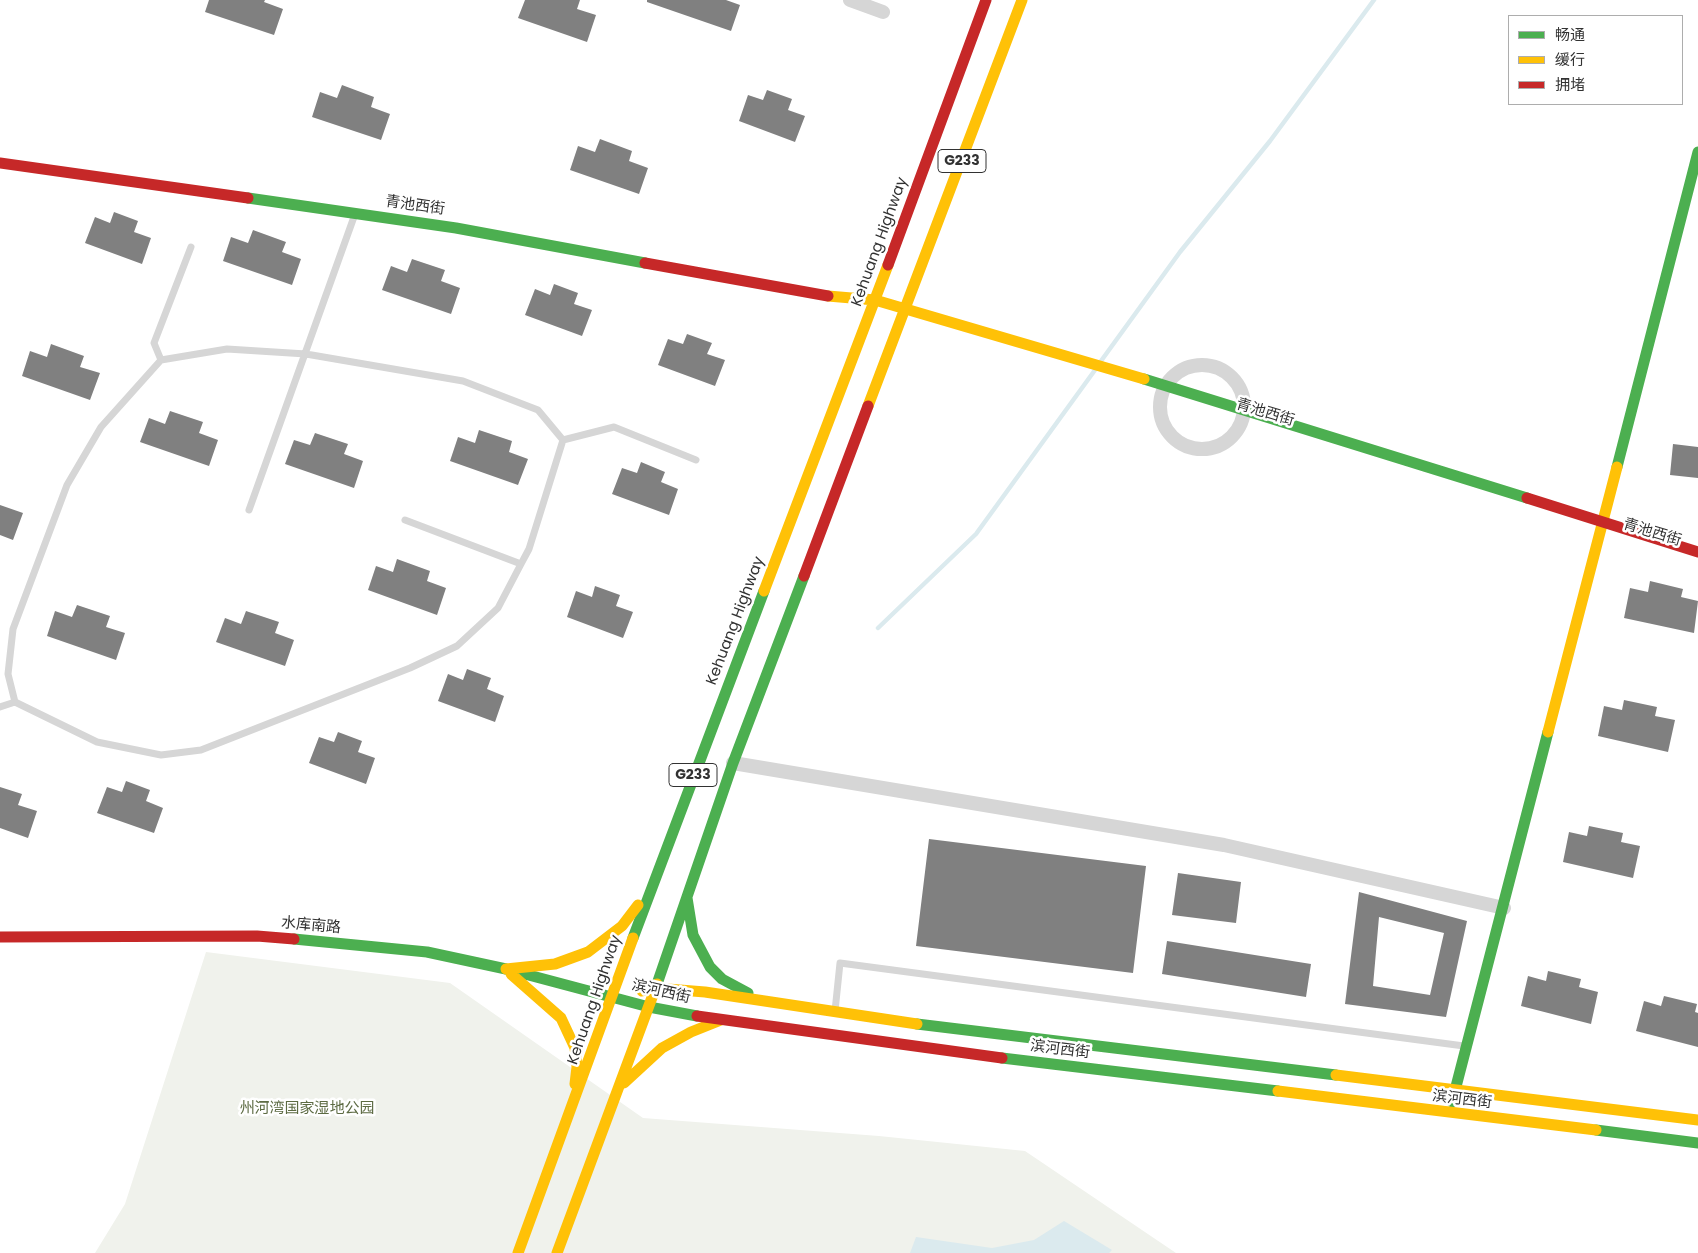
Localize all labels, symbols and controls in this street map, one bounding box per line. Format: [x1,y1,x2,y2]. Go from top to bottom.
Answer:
legend [1508,15,1683,105]
text: 畅通 [1555,24,1585,45]
text: 缓行 [1555,49,1585,70]
text: 拥堵 [1555,74,1585,95]
road number: G233 [938,150,986,172]
street label: Kehuang Highway [848,175,912,309]
street label: 青池西街 [384,193,446,219]
street label: 青池西街 [1234,396,1296,430]
street label: 青池西街 [1621,516,1683,550]
street label: Kehuang Highway [703,554,769,688]
road number: G233 [669,764,717,786]
street label: 水库南路 [280,914,342,938]
street label: Kehuang Highway [564,933,626,1067]
street label: 滨河西街 [630,976,692,1008]
street label: 滨河西街 [1029,1037,1091,1063]
street label: 滨河西街 [1431,1087,1493,1113]
park label: 州河湾国家湿地公园 [240,1100,374,1118]

